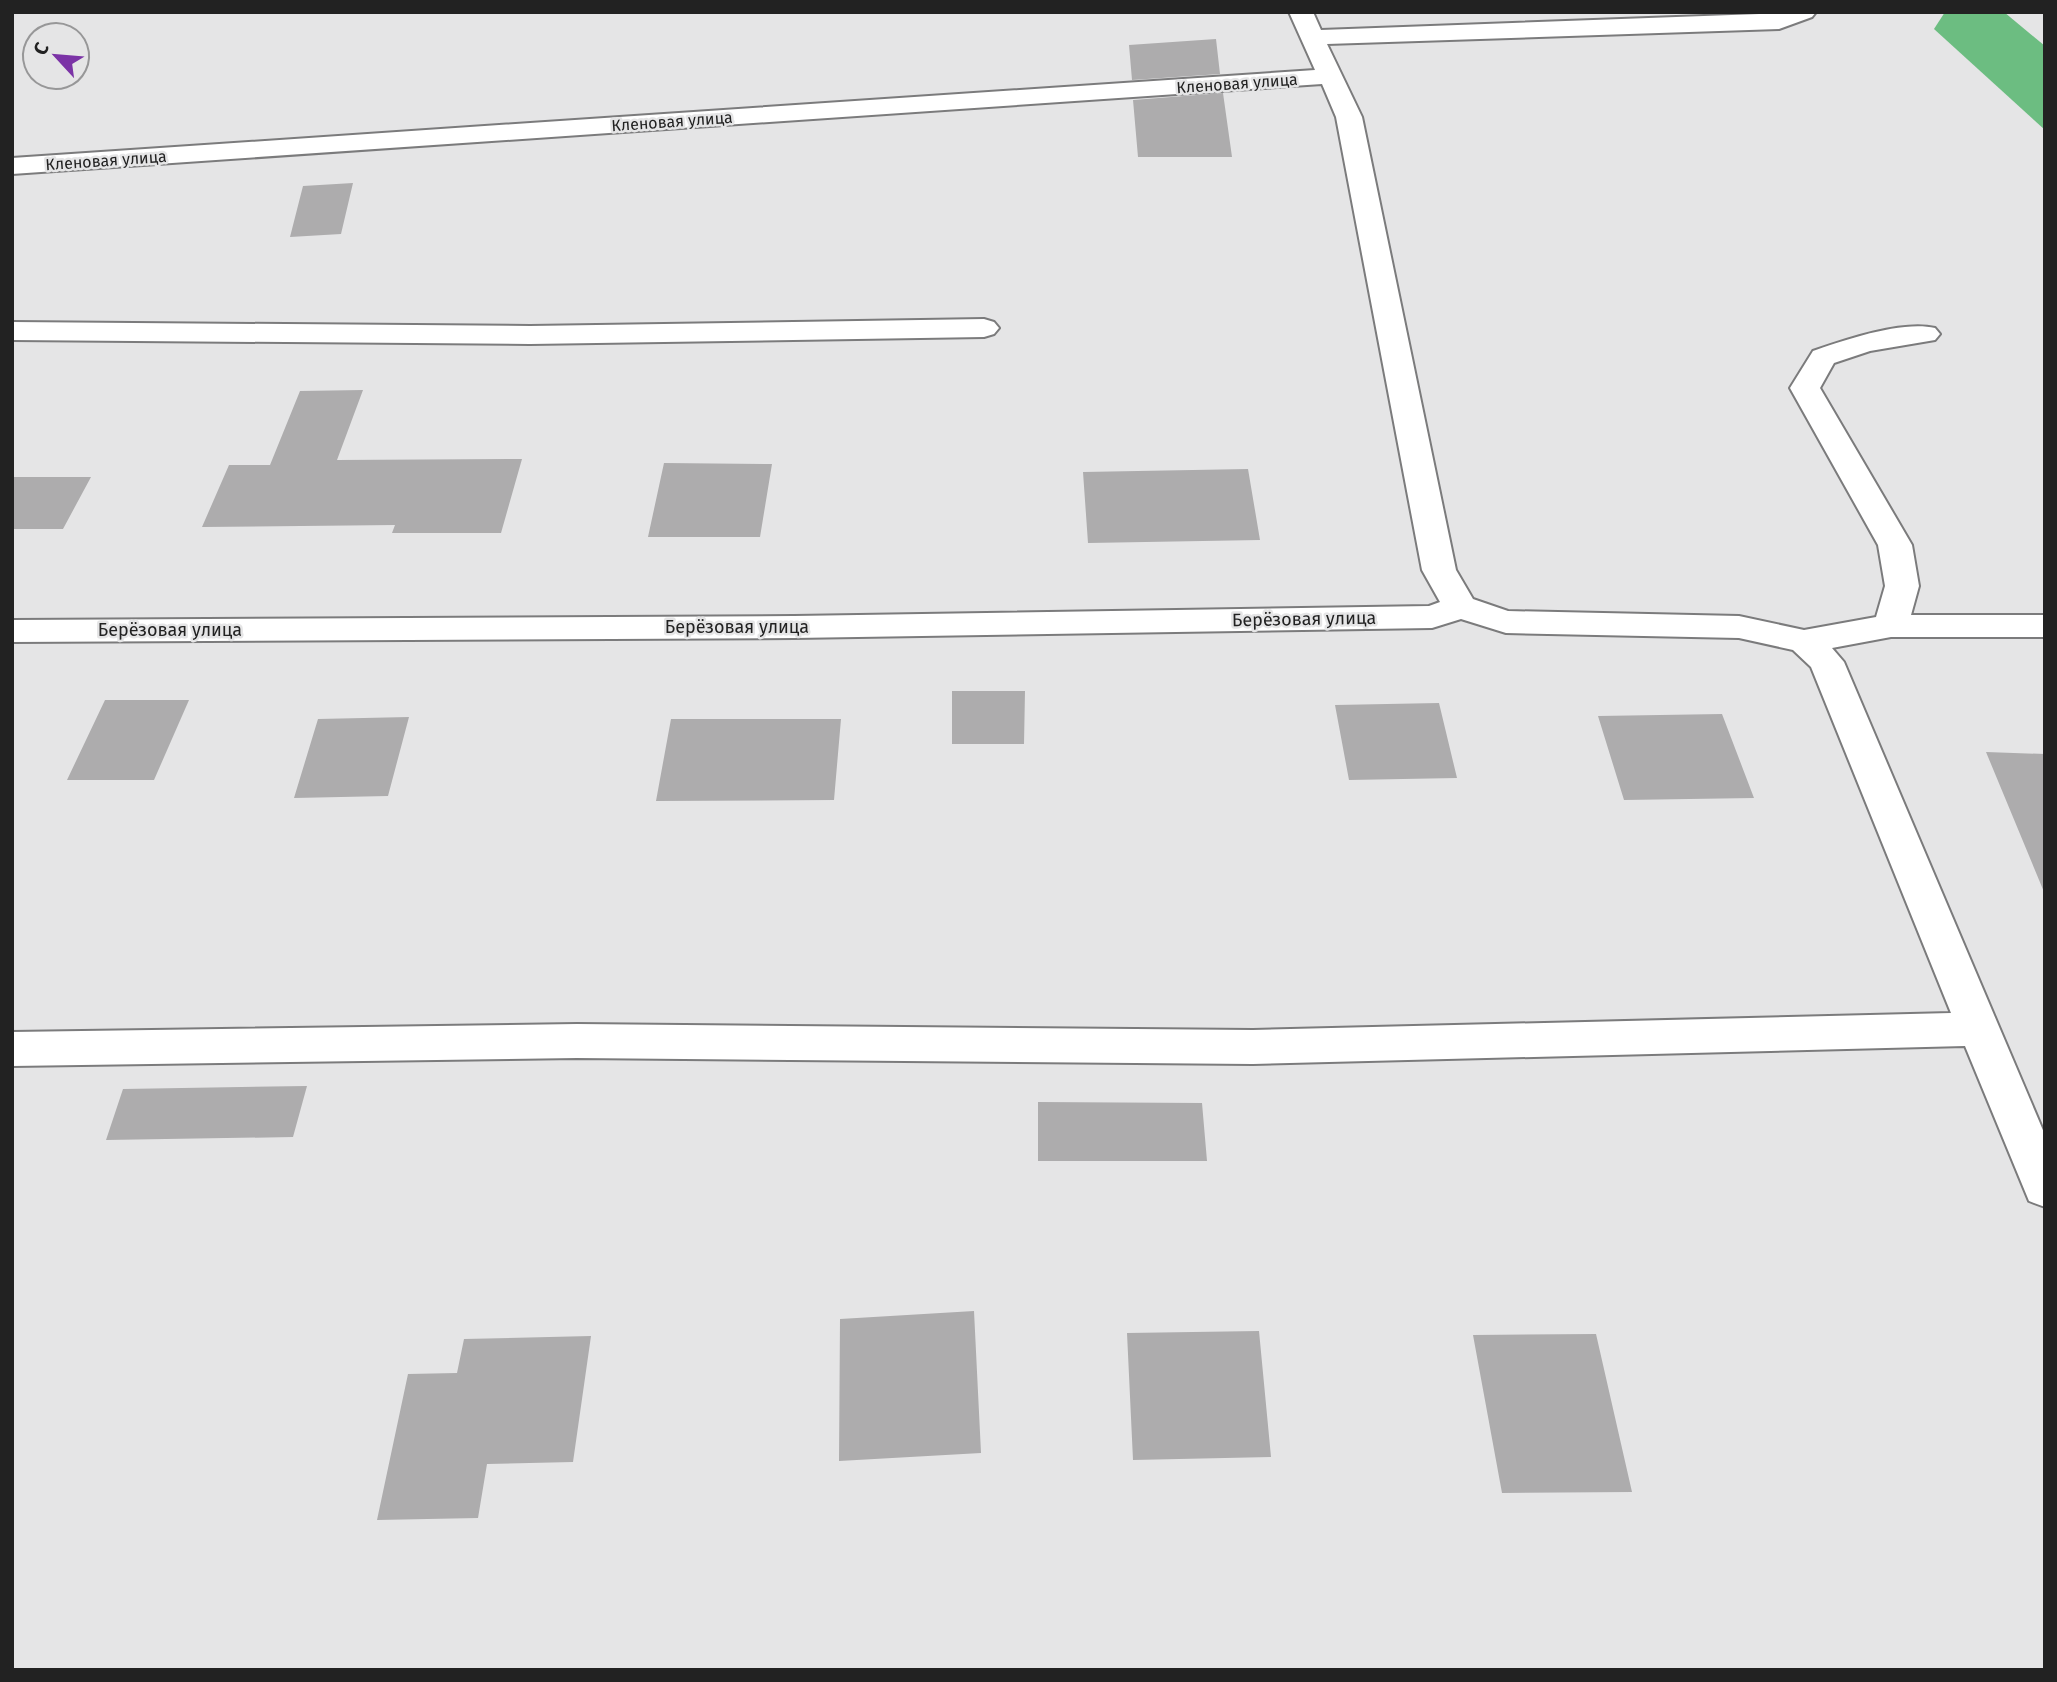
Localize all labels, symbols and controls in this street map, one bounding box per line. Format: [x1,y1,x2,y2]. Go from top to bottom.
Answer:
north arrow [21,21,91,91]
text: С [28,39,54,59]
street label: Кленовая улица [1176,70,1298,97]
street label: Кленовая улица [611,108,733,135]
street label: Кленовая улица [45,147,167,174]
street label: Берёзовая улица [1232,607,1376,631]
street label: Берёзовая улица [665,616,809,638]
street label: Берёзовая улица [98,619,242,641]

